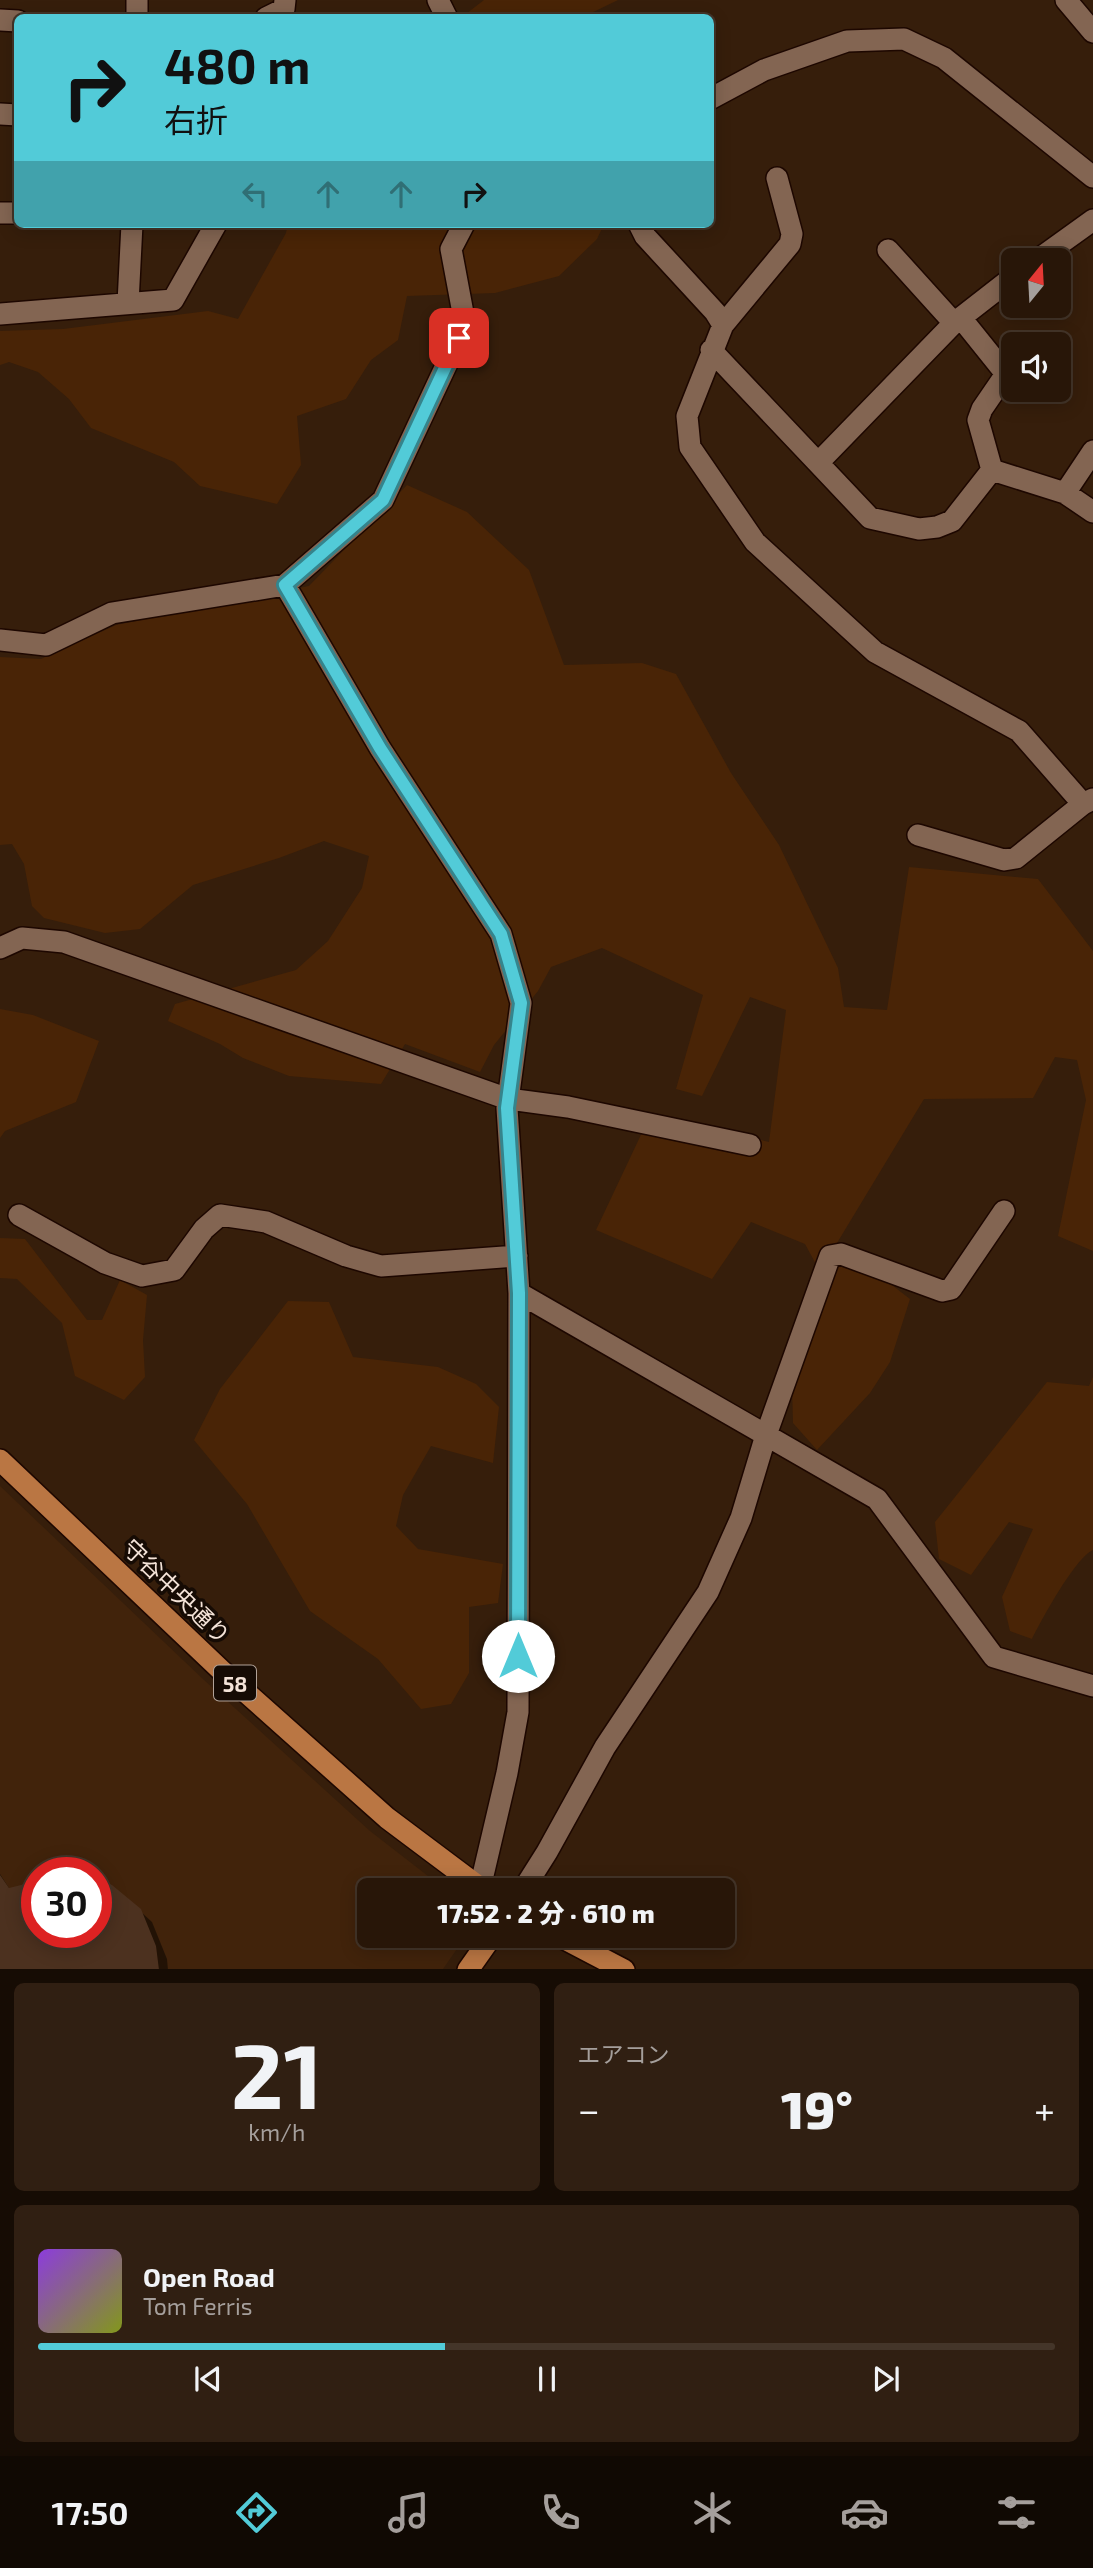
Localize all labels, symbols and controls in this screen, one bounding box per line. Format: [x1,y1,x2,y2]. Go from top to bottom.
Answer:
text: 480 m [164,35,310,94]
icon: right [49,42,140,133]
text: 右折 [164,100,228,138]
icon: left [236,175,274,213]
icon: ahead [309,175,347,213]
icon: ahead [382,175,420,213]
icon: right [455,175,493,213]
north arrow [1001,248,1071,318]
map controls [1001,248,1071,402]
pin [429,308,489,368]
icon: arrive [440,319,478,357]
button: sound [1001,332,1071,402]
street label: 守谷中央通り [118,1533,236,1649]
position arrow [481,1619,555,1693]
road number: 58 [214,1666,256,1700]
speed limit sign: 30 [21,1857,112,1948]
text: 17:52 · 2 分 · 610 m [437,1897,655,1928]
text: 21 [231,2018,323,2127]
text: エアコン [578,2040,670,2068]
text: 19° [781,2077,853,2139]
text: − [578,2086,600,2132]
text: + [1034,2086,1055,2132]
text: km/h [248,2118,305,2146]
text: Open Road [143,2261,275,2292]
text: Tom Ferris [143,2292,252,2320]
icon: previous [189,2360,227,2398]
icon: pause [528,2360,566,2398]
icon: next [867,2360,905,2398]
icon: directions [232,2488,281,2537]
icon: music [384,2488,433,2537]
icon: phone [536,2488,585,2537]
icon: climate [688,2488,737,2537]
icon: car [840,2488,889,2537]
icon: filters [992,2488,1041,2537]
text: 17:50 [52,2493,128,2531]

